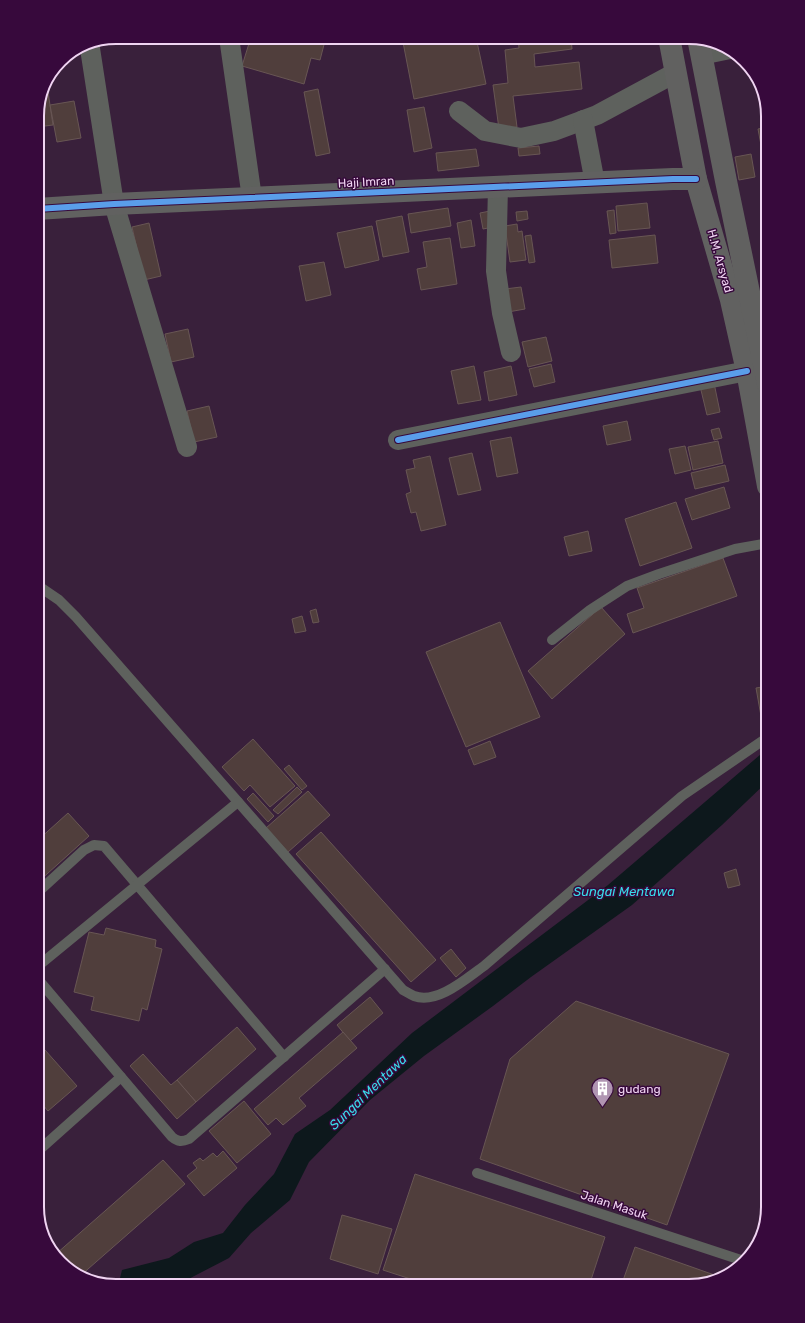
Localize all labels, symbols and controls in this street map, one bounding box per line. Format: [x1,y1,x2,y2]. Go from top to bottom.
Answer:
street label: Haji Imran [337,174,395,190]
street label: H.M. Arsyad [704,228,736,294]
water label: Sungai Mentawa [573,884,675,900]
water label: Sungai Mentawa [326,1051,411,1133]
building icon: gudang [589,1076,615,1109]
place label: gudang [618,1082,661,1096]
street label: Jalan Masuk [579,1188,650,1223]

